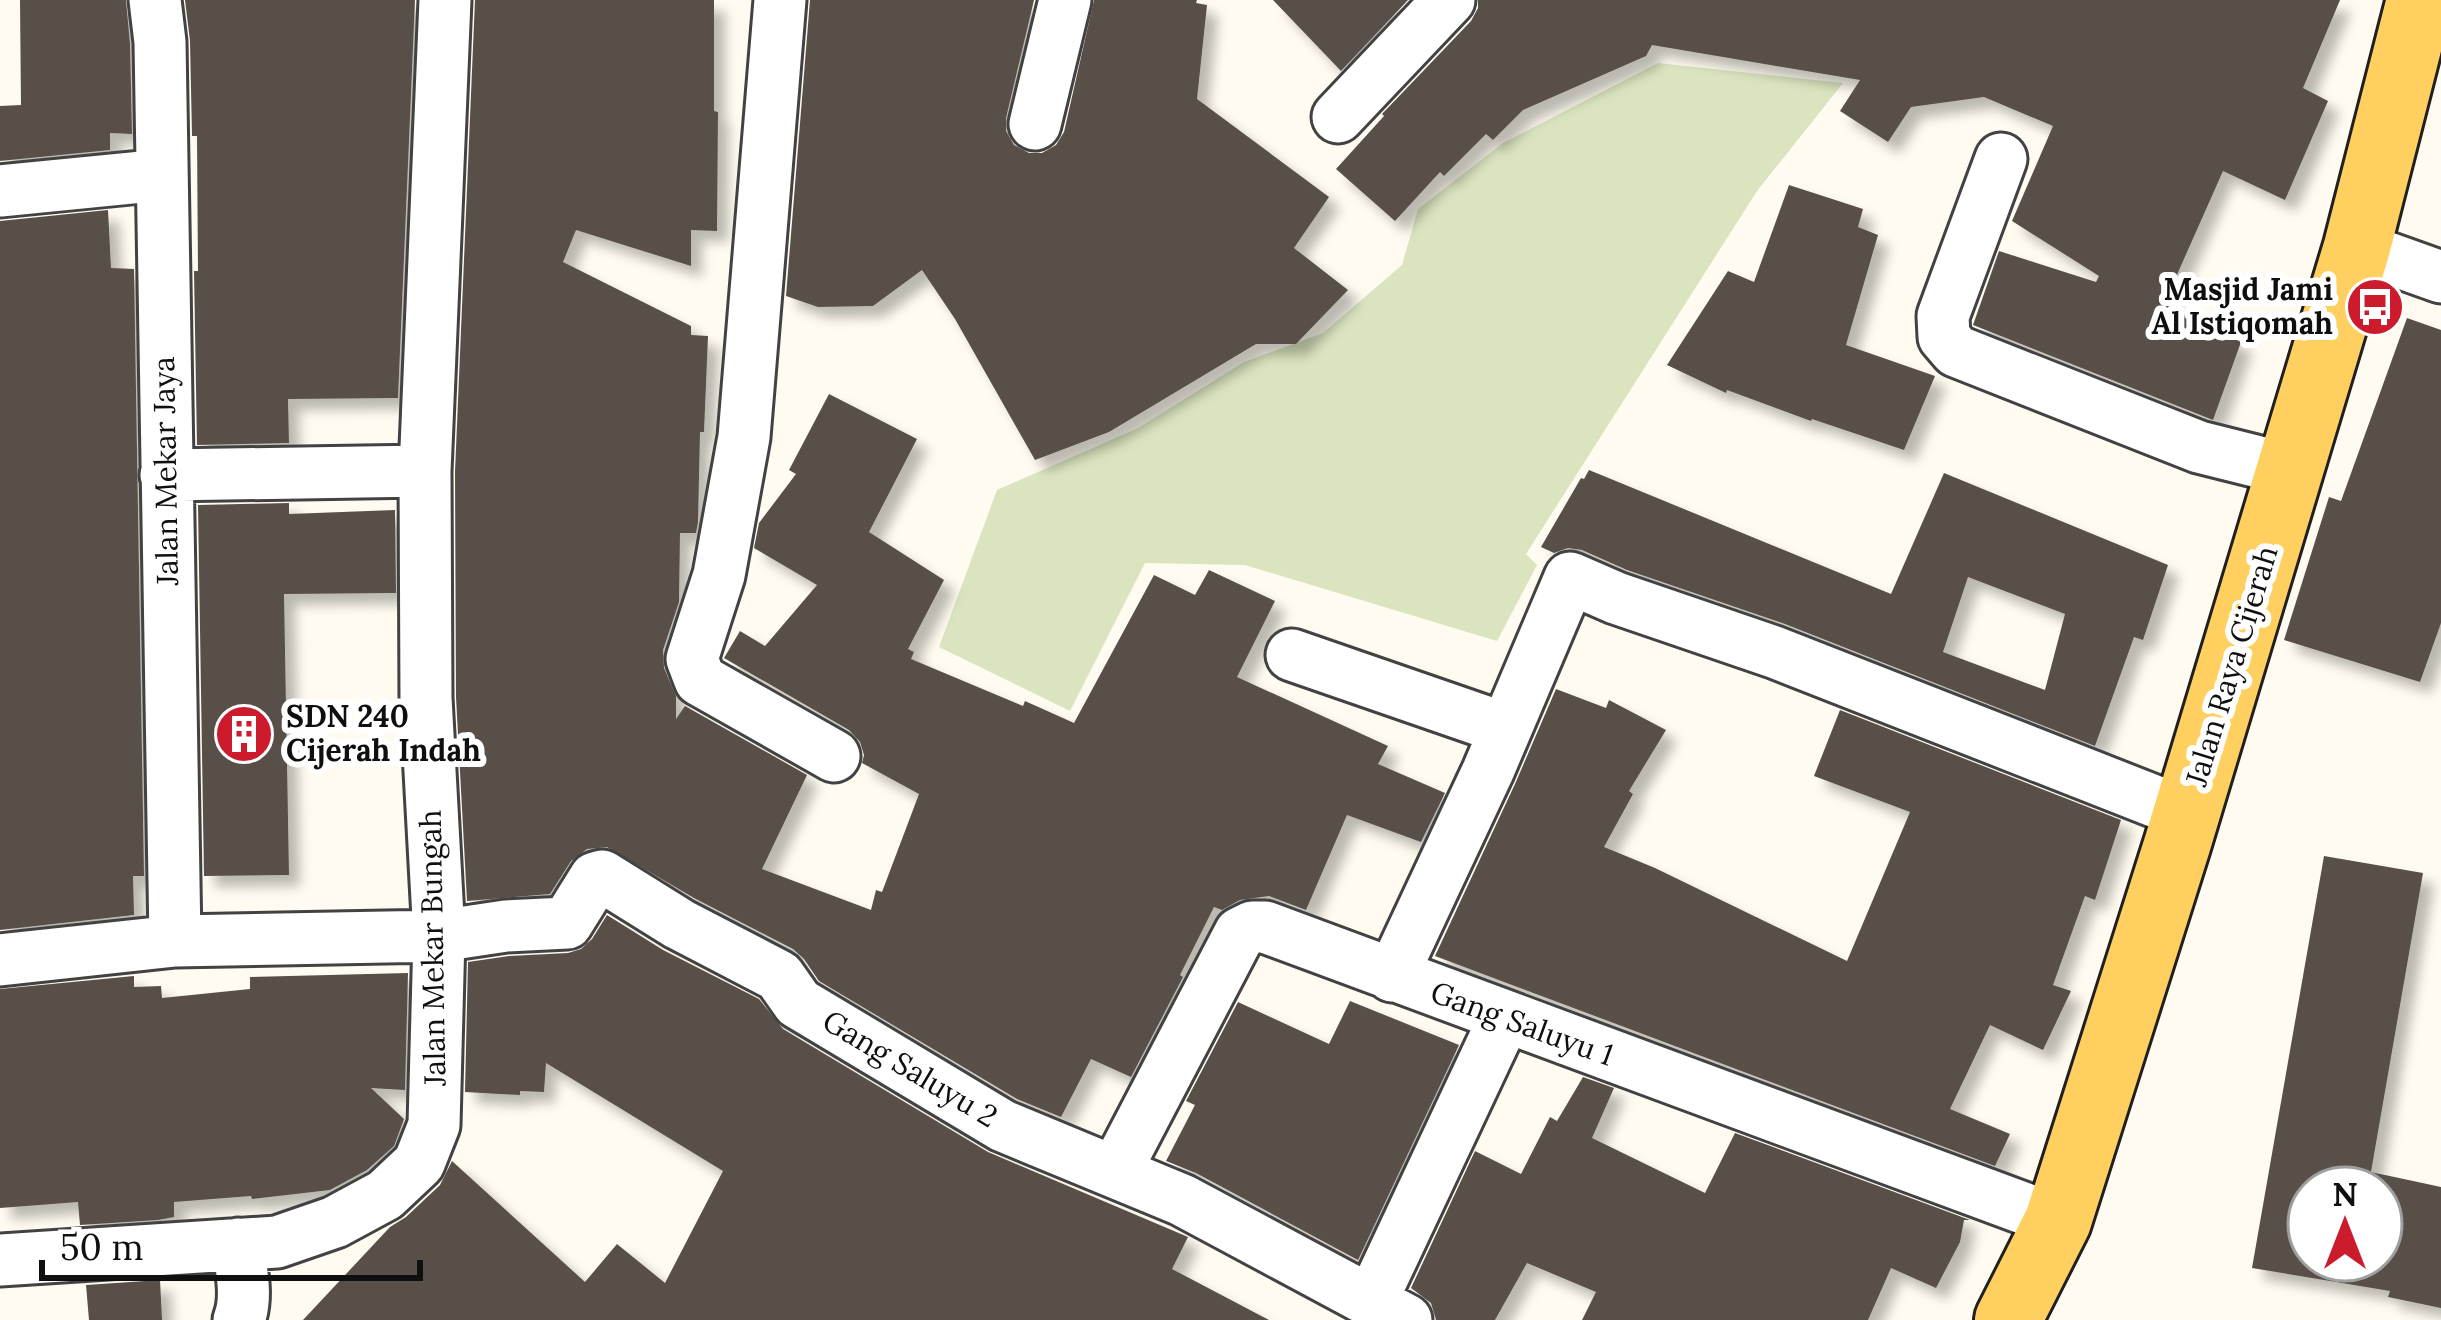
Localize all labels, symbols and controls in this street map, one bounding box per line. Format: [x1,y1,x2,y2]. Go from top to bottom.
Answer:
place label: Masjid Jami Al Istiqomah [2152,270,2333,342]
bus stop icon: Masjid Jami Al Istiqomah [2344,276,2406,338]
street label: Jalan Mekar Jaya [144,356,187,587]
street label: Jalan Raya Cijerah [2176,541,2287,792]
place label: SDN 240 Cijerah Indah [286,697,481,770]
building icon: SDN 240 Cijerah Indah [213,703,275,765]
street label: Jalan Mekar Bungah [411,809,454,1088]
street label: Gang Saluyu 1 [1425,972,1619,1075]
street label: Gang Saluyu 2 [816,1001,1005,1136]
north arrow [2285,1164,2405,1284]
text: N [2332,1173,2358,1215]
scale bar [42,1206,420,1280]
text: 50 m [60,1224,144,1270]

